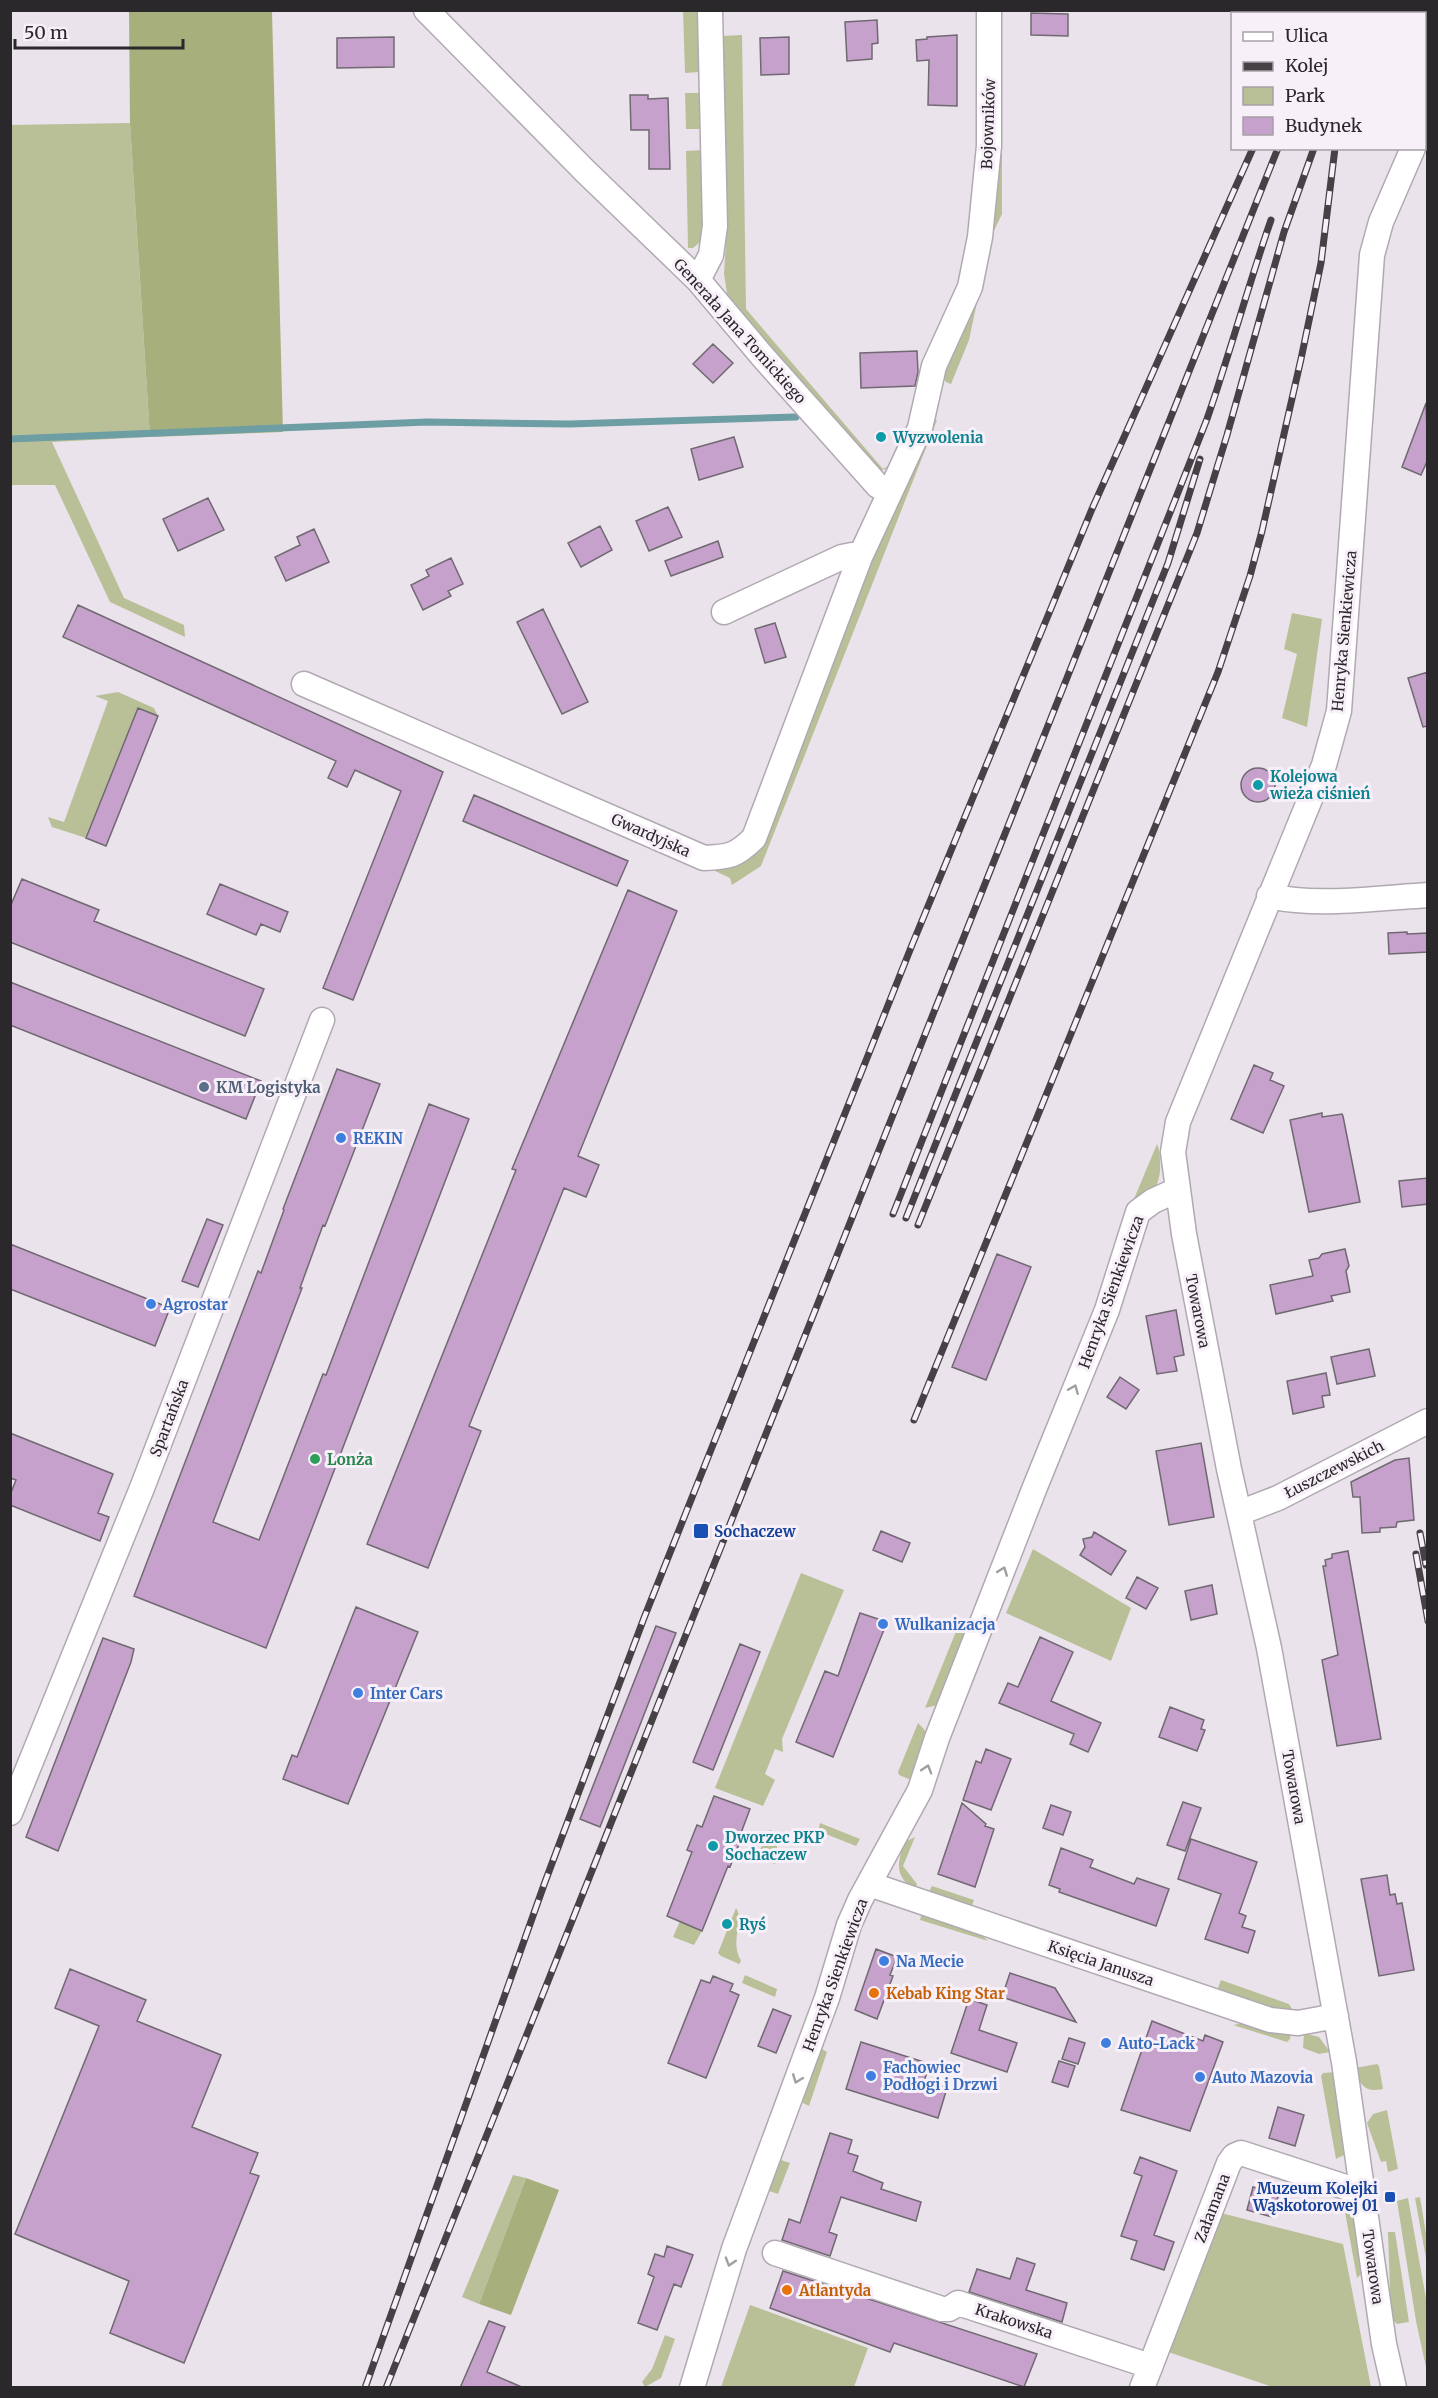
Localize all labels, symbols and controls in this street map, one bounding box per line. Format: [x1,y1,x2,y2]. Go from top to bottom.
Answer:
scale bar [15,12,183,50]
legend [1231,12,1426,150]
text: 50 m [24,21,68,44]
text: Ulica [1285,24,1329,47]
text: Kolej [1285,54,1329,77]
street label: Bojowników [977,78,999,170]
text: Park [1285,84,1326,107]
text: Budynek [1285,114,1363,137]
street label: Generała Jana Tomickiego [670,254,810,408]
place label: Wyzwolenia [892,428,984,447]
marker: Wyzwolenia [874,430,888,444]
street label: Henryka Sienkiewicza [1328,550,1360,712]
place label: Kolejowa wieża ciśnień [1269,767,1371,803]
marker: Kolejowa wieża ciśnień [1251,778,1265,792]
street label: Gwardyjska [608,809,694,861]
place label: KM Logistyka [216,1078,321,1097]
marker: KM Logistyka [197,1080,211,1094]
place label: REKIN [353,1129,403,1148]
marker: REKIN [334,1131,348,1145]
street label: Henryka Sienkiewicza [1074,1213,1148,1371]
street label: Towarowa [1182,1272,1214,1350]
place label: Agrostar [162,1295,228,1314]
marker: Agrostar [144,1297,158,1311]
street label: Spartańska [146,1377,192,1459]
one-way arrow [1067,1385,1079,1396]
street label: Łuszczewskich [1281,1436,1387,1502]
place label: Lonża [327,1450,374,1469]
marker: Lonża [308,1452,322,1466]
marker: Sochaczew [692,1522,710,1540]
place label: Sochaczew [714,1522,797,1541]
one-way arrow [995,1566,1008,1576]
place label: Wulkanizacja [894,1615,996,1634]
marker: Wulkanizacja [876,1617,890,1631]
place label: Inter Cars [370,1684,443,1703]
marker: Inter Cars [351,1686,365,1700]
street label: Towarowa [1278,1748,1310,1826]
one-way arrow [920,1764,932,1775]
place label: Dworzec PKP Sochaczew [725,1828,824,1864]
marker: Dworzec PKP Sochaczew [706,1839,720,1853]
street label: Henryka Sienkiewicza [798,1896,872,2054]
place label: Ryś [739,1915,766,1934]
marker: Ryś [720,1917,734,1931]
street label: Księcia Janusza [1046,1936,1156,1990]
place label: Na Mecie [896,1952,964,1971]
marker: Na Mecie [877,1954,891,1968]
place label: Kebab King Star [886,1984,1005,2003]
marker: Kebab King Star [867,1986,881,2000]
place label: Auto-Lack [1117,2034,1195,2053]
marker: Auto-Lack [1099,2036,1113,2050]
place label: Fachowiec Podłogi i Drzwi [883,2058,998,2094]
place label: Auto Mazovia [1211,2068,1314,2087]
marker: Fachowiec Podłogi i Drzwi [864,2069,878,2083]
marker: Auto Mazovia [1193,2070,1207,2084]
one-way arrow [792,2073,804,2084]
street label: Załamana [1190,2171,1234,2245]
place label: Muzeum Kolejki Wąskotorowej 01 [1252,2179,1378,2215]
marker: Muzeum Kolejki Wąskotorowej 01 [1383,2190,1397,2204]
street label: Towarowa [1358,2229,1388,2305]
one-way arrow [725,2256,738,2267]
place label: Atlantyda [798,2281,872,2300]
marker: Atlantyda [780,2283,794,2297]
street label: Krakowska [973,2300,1055,2342]

